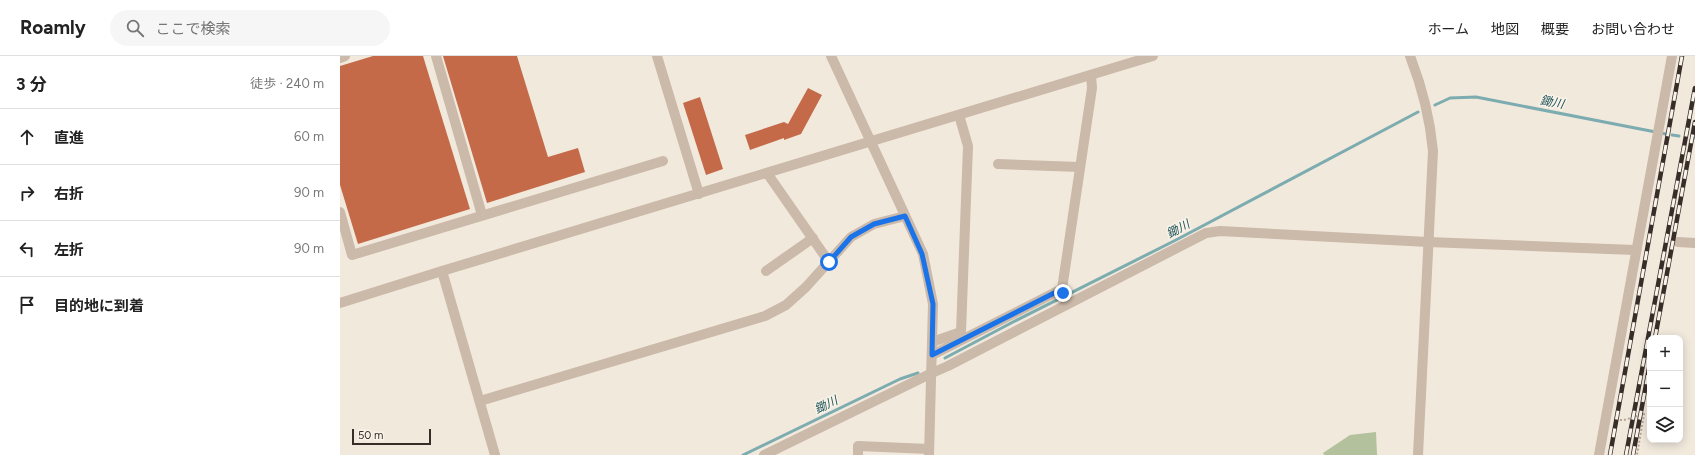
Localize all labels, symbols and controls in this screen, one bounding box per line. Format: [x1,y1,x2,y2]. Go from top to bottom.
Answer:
search box [110,10,390,46]
text: Roamly [20,16,86,39]
icon: search [124,17,146,39]
text: ここで検索 [156,20,231,38]
text: ホーム [1427,21,1469,38]
text: 地図 [1491,21,1519,38]
text: 概要 [1541,21,1569,38]
text: お問い合わせ [1591,21,1675,38]
text: 3 分 [16,74,47,94]
text: 徒歩 · 240 m [250,76,324,91]
water label: 鋤川 [1539,93,1567,112]
icon: ahead [16,126,38,148]
text: 直進 [54,129,84,147]
text: 60 m [294,129,324,144]
icon: right [16,182,38,204]
text: 右折 [54,185,84,203]
text: 90 m [294,185,324,200]
water label: 鋤川 [1164,216,1194,241]
icon: left [16,238,38,260]
text: 左折 [54,241,84,259]
text: 90 m [294,241,324,256]
route start [820,253,838,271]
route end [1054,284,1072,302]
icon: arrive [16,294,38,316]
text: 目的地に到着 [54,297,144,315]
map controls [1647,335,1683,443]
button: + [1647,335,1683,371]
button: − [1647,371,1683,407]
water label: 鋤川 [812,393,842,417]
button: layers [1647,407,1683,443]
scale bar [352,427,431,446]
text: 50 m [358,429,383,442]

